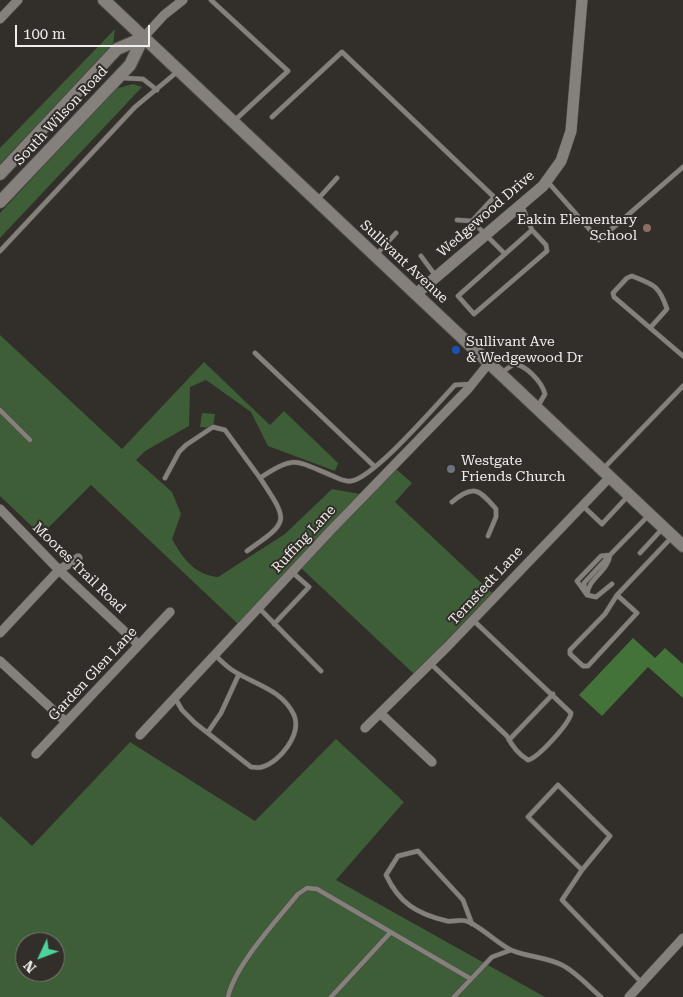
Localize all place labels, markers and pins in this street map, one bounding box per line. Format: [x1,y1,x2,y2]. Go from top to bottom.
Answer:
place label: Eakin Elementary School [517,212,637,244]
marker: Eakin Elementary School [641,222,653,234]
place label: Sullivant Ave & Wedgewood Dr [466,334,583,367]
marker: Sullivant Ave & Wedgewood Dr [450,344,462,356]
place label: Westgate Friends Church [461,453,566,486]
marker: Westgate Friends Church [445,463,457,475]

